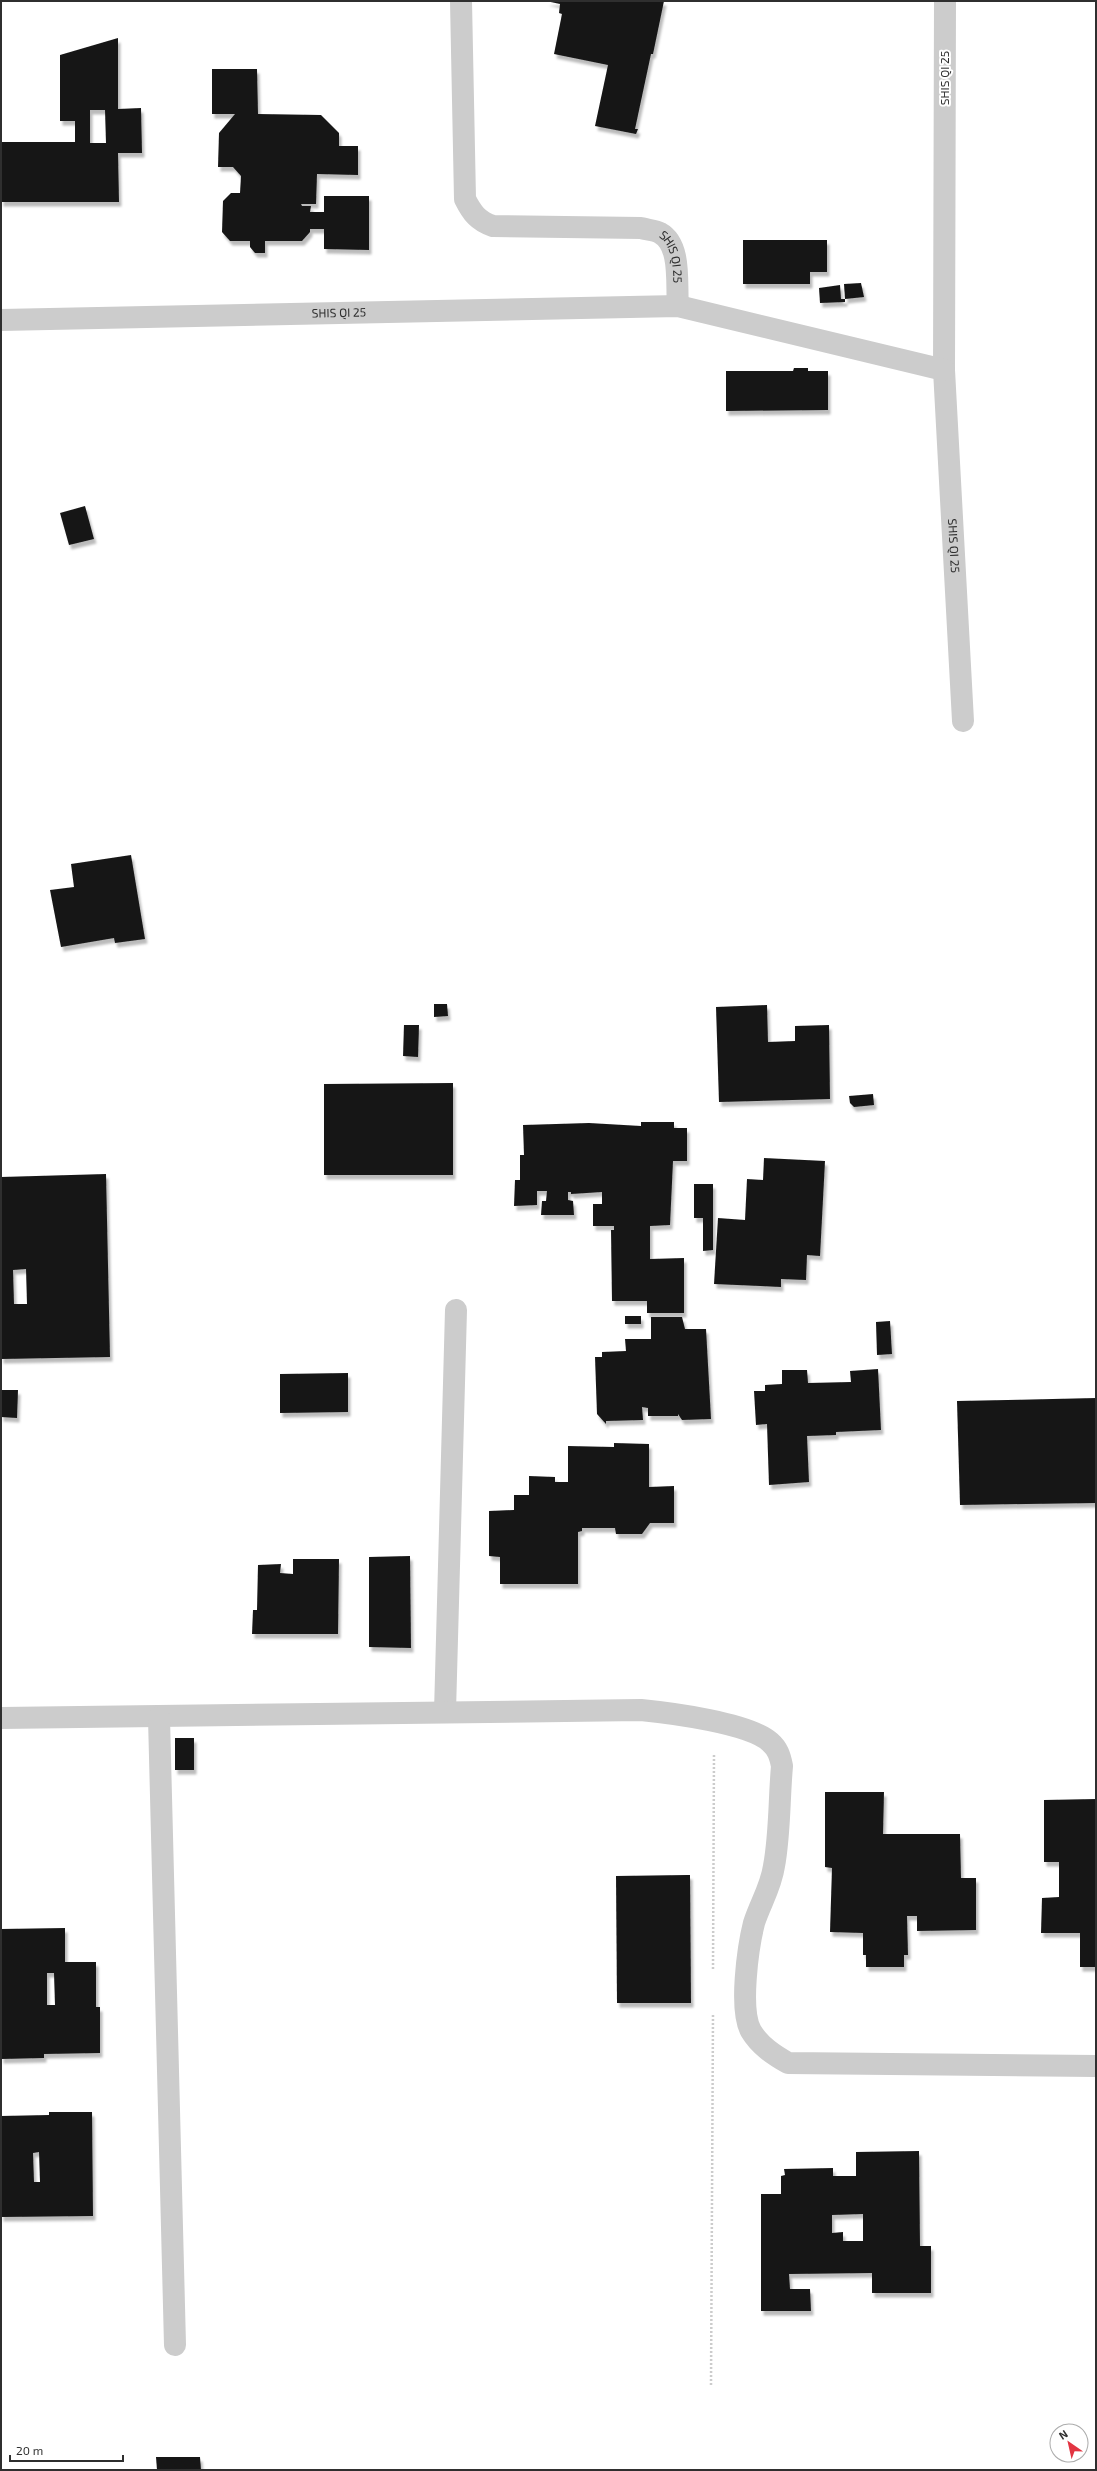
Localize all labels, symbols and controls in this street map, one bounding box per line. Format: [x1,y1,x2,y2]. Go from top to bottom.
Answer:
street label: SHIS QI 25 [937,51,952,105]
street label: SHIS QI 25 [657,227,685,283]
street label: SHIS QI 25 [312,304,366,320]
street label: SHIS QI 25 [946,518,963,573]
north arrow [1049,2423,1089,2463]
text: N [1056,2427,1070,2442]
scale bar [10,2437,123,2463]
text: 20 m [16,2443,43,2457]

